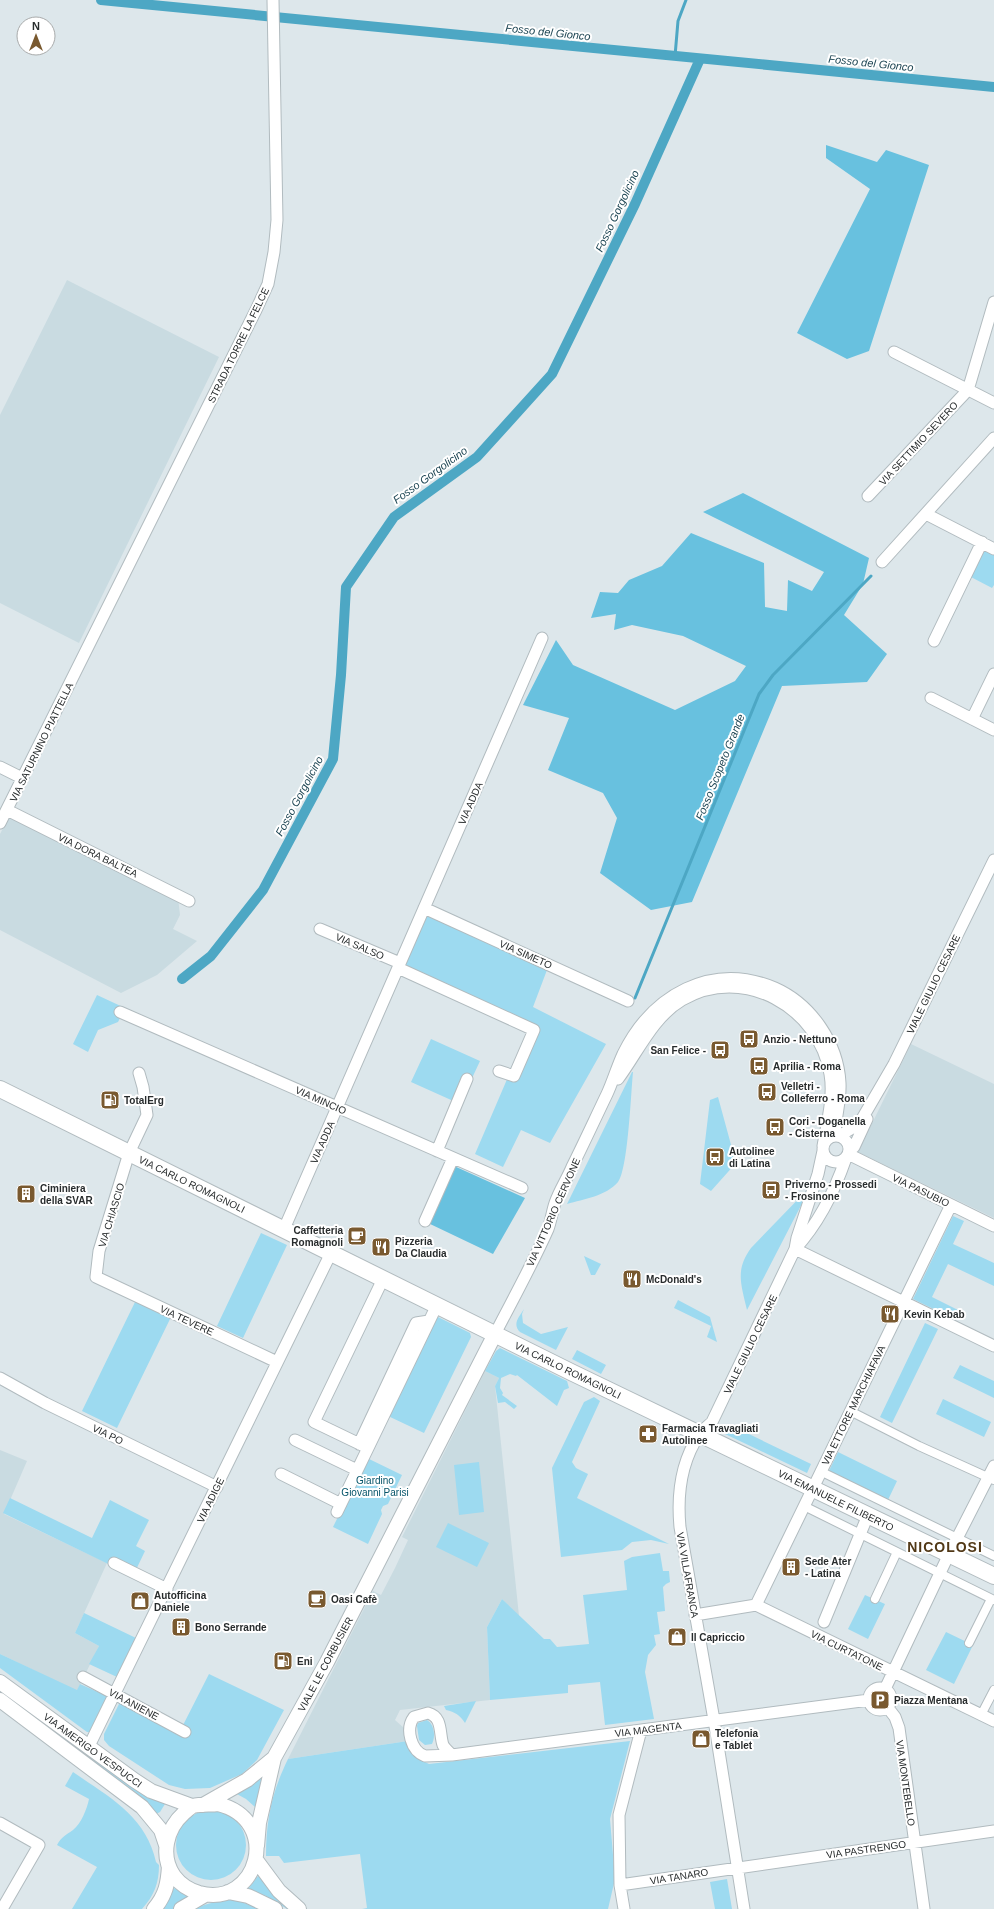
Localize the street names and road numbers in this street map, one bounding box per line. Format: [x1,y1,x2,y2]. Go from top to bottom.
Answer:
street label: STRADA TORRE LA FELCE [206,285,271,405]
street label: VIA SETTIMIO SEVERO [877,399,960,487]
street label: VIA SATURNINO PIATTELLA [8,680,75,804]
street label: VIA ADDA [456,780,485,826]
street label: VIA DORA BALTEA [56,831,140,880]
street label: VIA SALSO [334,931,386,962]
street label: VIALE GIULIO CESARE [905,933,962,1036]
street label: VIA SIMETO [498,938,554,971]
street label: VIA MINCIO [294,1084,348,1117]
street label: VIA ADDA [308,1119,337,1165]
street label: VIA CARLO ROMAGNOLI [137,1154,247,1215]
street label: VIA VITTORIO CERVONE [525,1156,582,1268]
street label: VIA PASUBIO [890,1172,951,1209]
street label: VIA CHIASCIO [96,1181,127,1249]
street label: VIALE GIULIO CESARE [722,1293,779,1396]
street label: VIA TEVERE [158,1303,216,1338]
street label: VIA CARLO ROMAGNOLI [513,1340,623,1401]
street label: VIA ETTORE MARCHIAFAVA [820,1343,887,1467]
street label: VIA PO [91,1422,125,1447]
street label: VIA EMANUELE FILIBERTO [776,1468,896,1533]
street label: VIA ADIGE [195,1476,226,1525]
street label: VIA VILLAFRANCA [675,1531,701,1619]
street label: VIALE LE CORBUSIER [296,1615,355,1713]
street label: VIA CURTATONE [809,1628,885,1673]
street label: VIA ANIENE [107,1687,161,1722]
street label: VIA AMERIGO VESPUCCI [41,1711,144,1790]
street label: VIA MAGENTA [614,1720,682,1739]
street label: VIA MONTEBELLO [894,1739,917,1827]
street label: VIA PASTRENGO [826,1838,907,1861]
street label: VIA TANARO [649,1866,709,1887]

